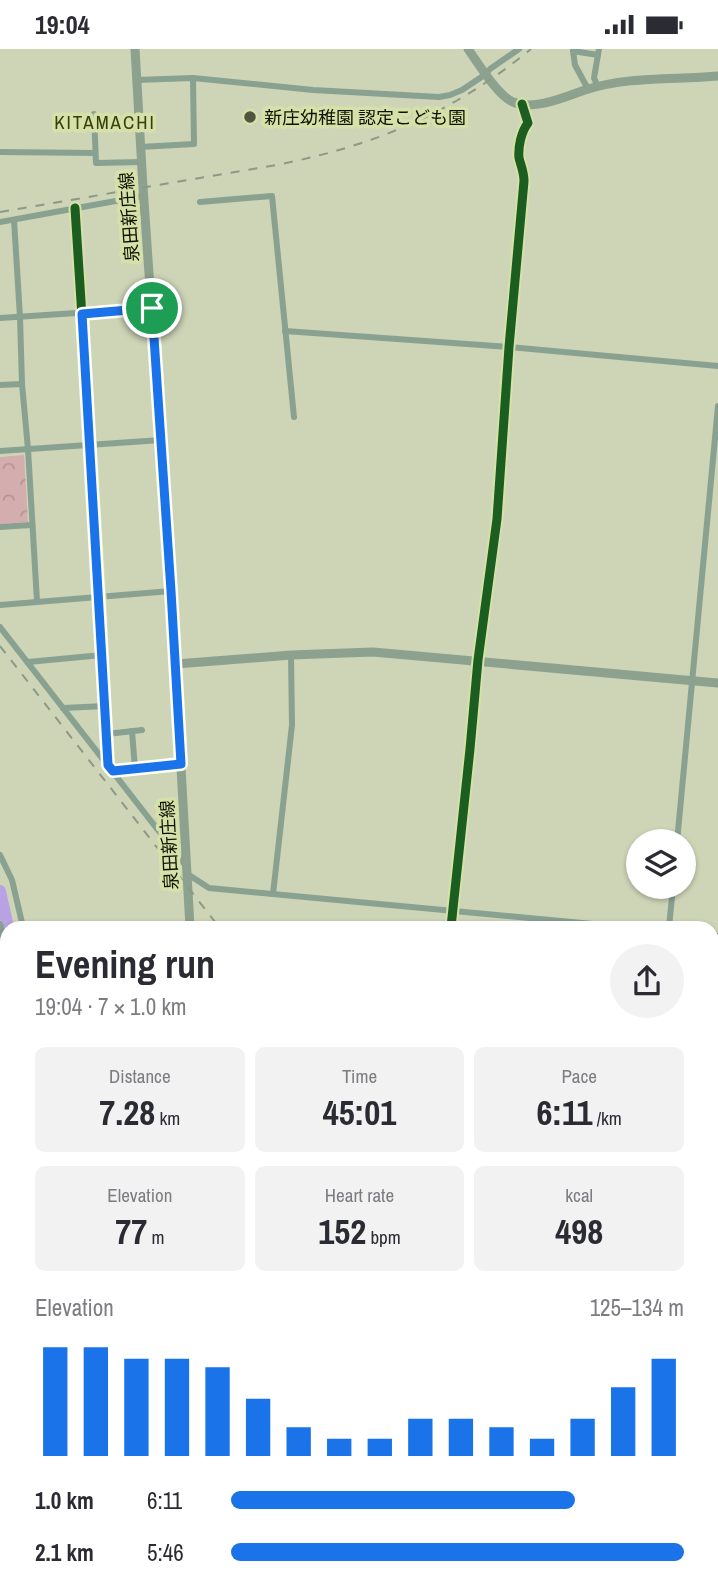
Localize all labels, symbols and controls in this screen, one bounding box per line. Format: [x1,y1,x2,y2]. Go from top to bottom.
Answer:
text: 19:04 [35,7,90,42]
place label: 新庄幼稚園 認定こども園 [264,105,466,130]
district label: KITAMACHI [54,109,156,135]
marker: 新庄幼稚園 認定こども園 [242,109,258,125]
street label: 泉田新庄線 [113,171,145,263]
pin [122,278,182,338]
icon: arrive [133,289,171,327]
street label: 泉田新庄線 [154,799,184,891]
map controls [626,829,696,899]
button: layers [626,829,696,899]
text: Evening run [35,939,215,990]
button: share [610,944,684,1018]
text: 19:04 · 7 × 1.0 km [35,991,187,1022]
text: Distance [109,1063,171,1089]
text: Time [342,1063,377,1089]
text: Pace [561,1063,597,1089]
text: 7.28 [99,1089,155,1136]
text: 45:01 [323,1089,396,1136]
text: 6:11 [537,1089,592,1136]
text: km [155,1105,180,1131]
text: /km [592,1105,622,1131]
text: Elevation [107,1182,172,1208]
text: Heart rate [325,1182,394,1208]
text: kcal [565,1182,593,1208]
text: 77 [115,1208,147,1255]
text: 152 [318,1208,366,1255]
text: 498 [555,1208,603,1255]
text: m [147,1224,164,1250]
text: bpm [366,1224,401,1250]
text: Elevation [35,1292,114,1323]
text: 125–134 m [590,1292,684,1323]
text: 1.0 km [35,1485,94,1516]
text: 6:11 [147,1485,182,1516]
text: 2.1 km [35,1537,94,1568]
text: 5:46 [147,1537,184,1568]

